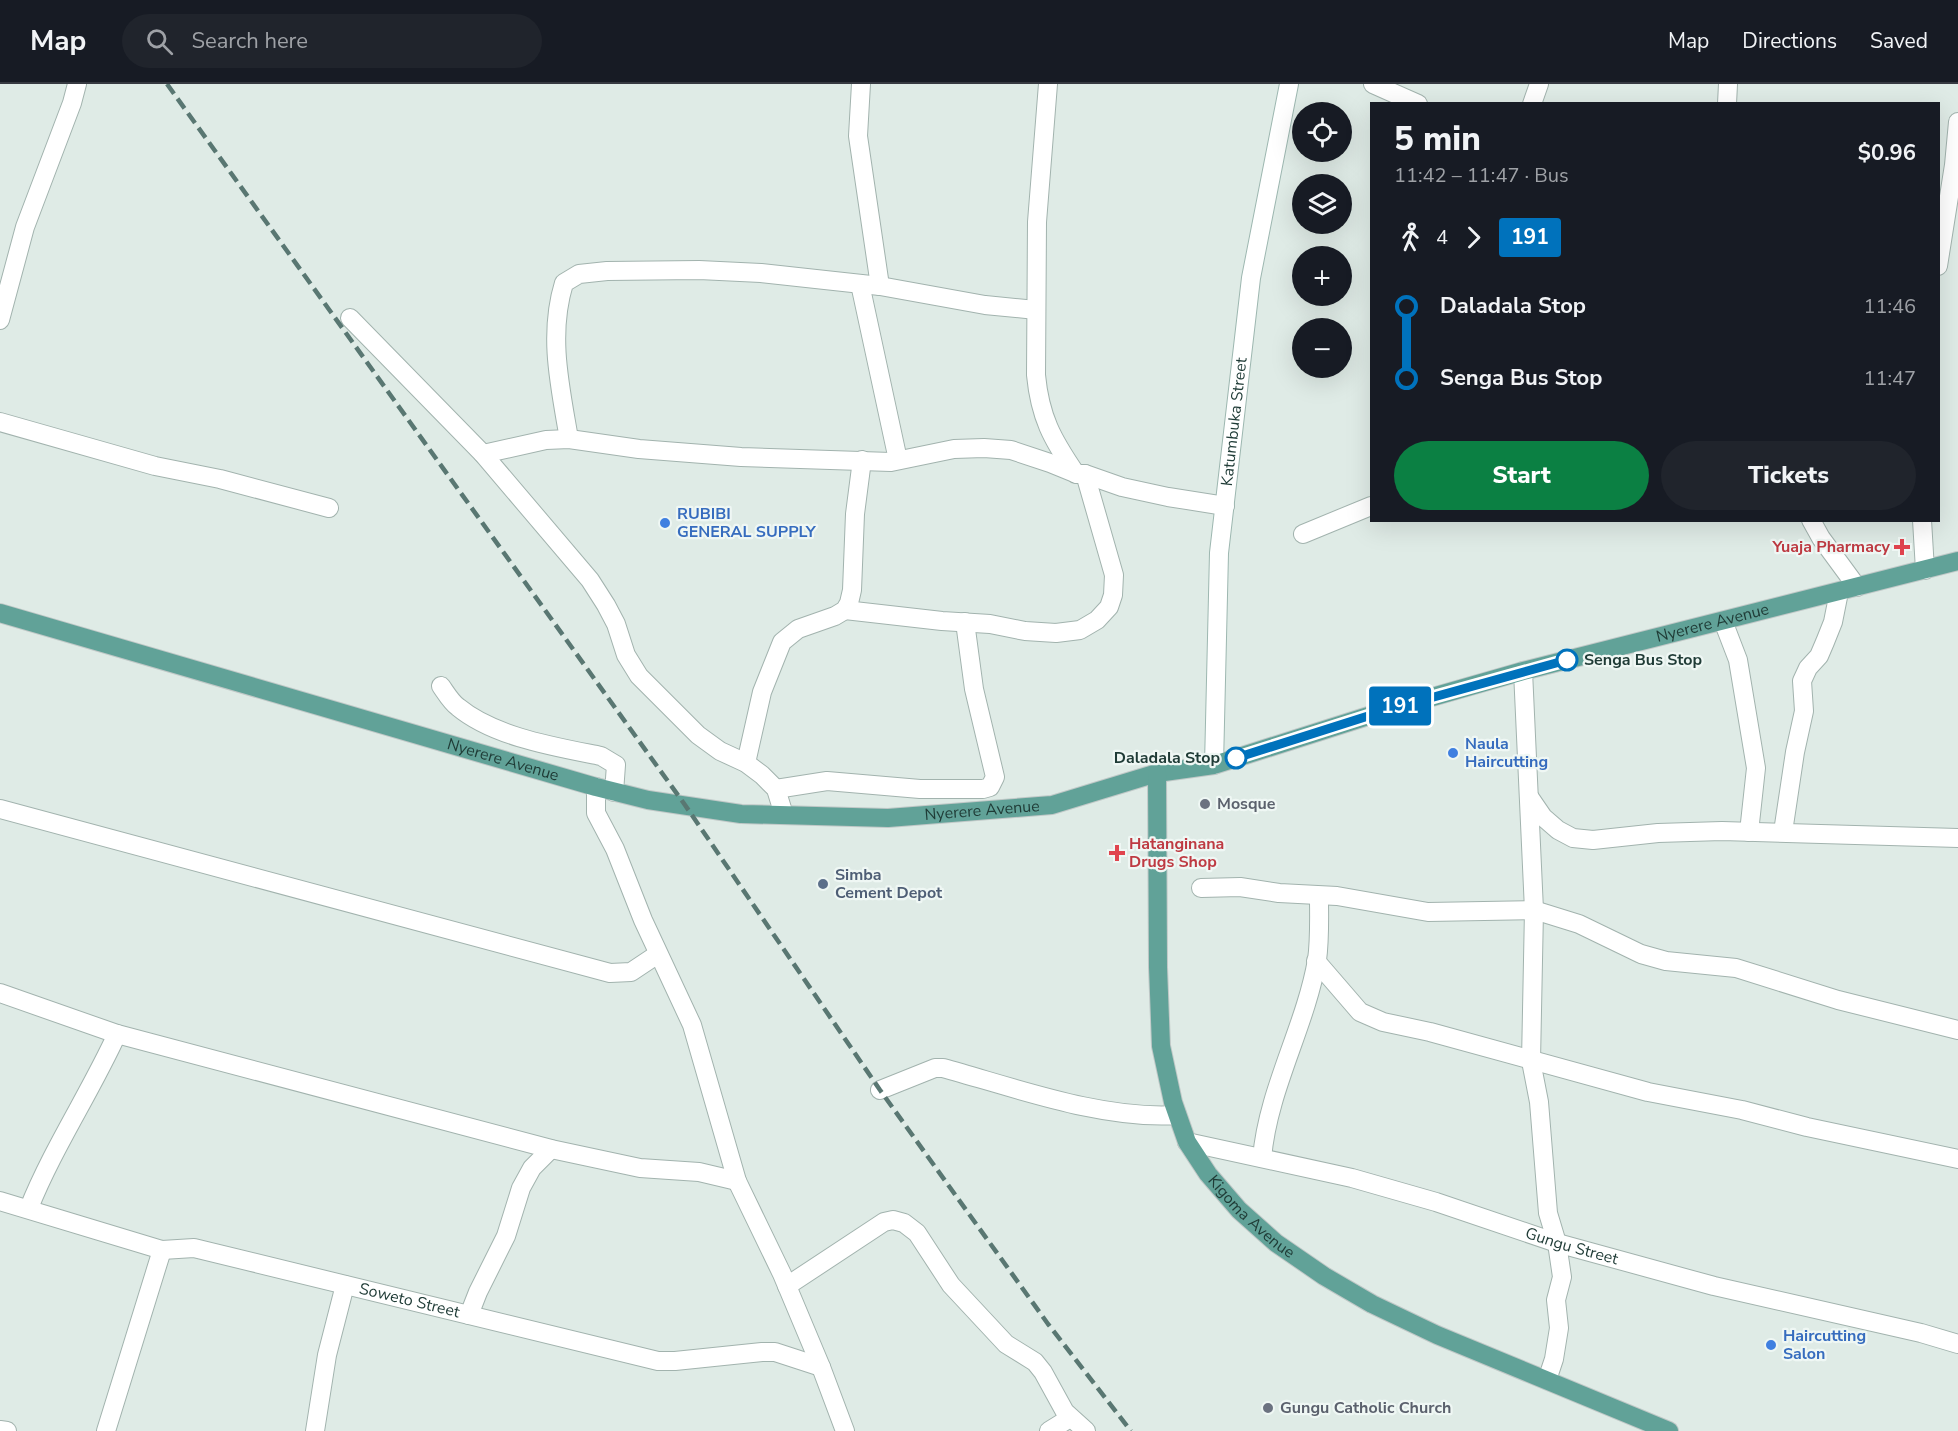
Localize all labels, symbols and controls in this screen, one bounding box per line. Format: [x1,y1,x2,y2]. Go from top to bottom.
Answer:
search box [122,14,542,68]
text: Map [30,22,86,60]
icon: search [143,25,176,58]
text: Search here [191,26,308,56]
text: Map [1668,27,1709,55]
text: Directions [1742,27,1837,55]
text: Saved [1870,27,1928,55]
map controls [1292,102,1352,378]
button: locate [1292,102,1352,162]
text: 5 min [1394,117,1481,162]
text: $0.96 [1858,138,1916,168]
text: 11:42 – 11:47 · Bus [1394,162,1569,189]
button: layers [1292,174,1352,234]
icon: walk [1394,221,1427,254]
icon: forward [1457,221,1490,254]
text: 191 [1511,223,1549,251]
text: 4 [1436,224,1448,251]
button: + [1292,246,1352,306]
text: Daladala Stop [1440,291,1586,321]
text: 11:46 [1863,293,1916,320]
button: − [1292,318,1352,378]
street label: Katumbuka Street [1216,356,1253,487]
text: Senga Bus Stop [1440,363,1602,393]
text: 11:47 [1863,365,1916,392]
button: Start [1394,441,1649,510]
button: Tickets [1661,441,1916,510]
place label: RUBIBI GENERAL SUPPLY [677,503,817,543]
marker: RUBIBI GENERAL SUPPLY [658,516,672,530]
place label: Yuaja Pharmacy [1771,536,1891,558]
marker: Yuaja Pharmacy [1895,540,1909,554]
street label: Nyerere Avenue [1654,598,1771,648]
marker: Senga Bus Stop [1556,649,1578,671]
place label: Senga Bus Stop [1584,649,1702,671]
line badge: 191 [1366,686,1434,726]
text: 191 [1381,692,1419,720]
street label: Nyerere Avenue [445,733,561,787]
place label: Naula Haircutting [1465,733,1548,773]
marker: Naula Haircutting [1446,746,1460,760]
place label: Daladala Stop [1114,747,1220,769]
marker: Daladala Stop [1225,747,1247,769]
place label: Mosque [1217,793,1276,815]
street label: Nyerere Avenue [924,795,1041,826]
marker: Mosque [1198,797,1212,811]
place label: Hatanginana Drugs Shop [1129,833,1224,873]
marker: Hatanginana Drugs Shop [1110,846,1124,860]
place label: Simba Cement Depot [835,864,943,904]
marker: Simba Cement Depot [816,877,830,891]
street label: Kigoma Avenue [1203,1170,1299,1264]
street label: Gungu Street [1522,1222,1621,1270]
street label: Soweto Street [357,1278,462,1323]
place label: Haircutting Salon [1783,1325,1866,1365]
marker: Haircutting Salon [1764,1338,1778,1352]
place label: Gungu Catholic Church [1280,1397,1451,1419]
marker: Gungu Catholic Church [1261,1401,1275,1415]

